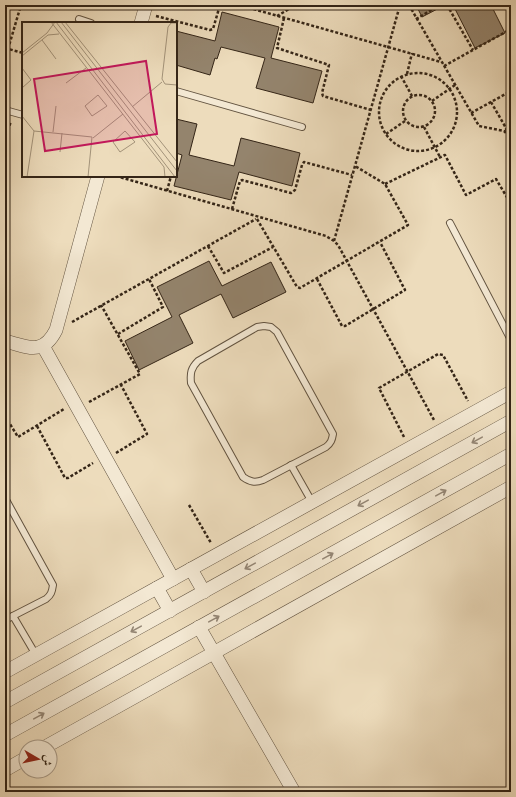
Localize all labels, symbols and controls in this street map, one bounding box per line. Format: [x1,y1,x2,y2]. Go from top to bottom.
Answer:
inset map [22,22,177,177]
one-way arrow [471,437,483,445]
one-way arrow [435,489,447,496]
one-way arrow [357,500,369,508]
one-way arrow [322,552,334,560]
one-way arrow [244,563,256,571]
one-way arrow [208,615,220,623]
one-way arrow [130,626,142,634]
one-way arrow [33,712,45,720]
north arrow [18,739,58,779]
text: ش [39,754,55,767]

